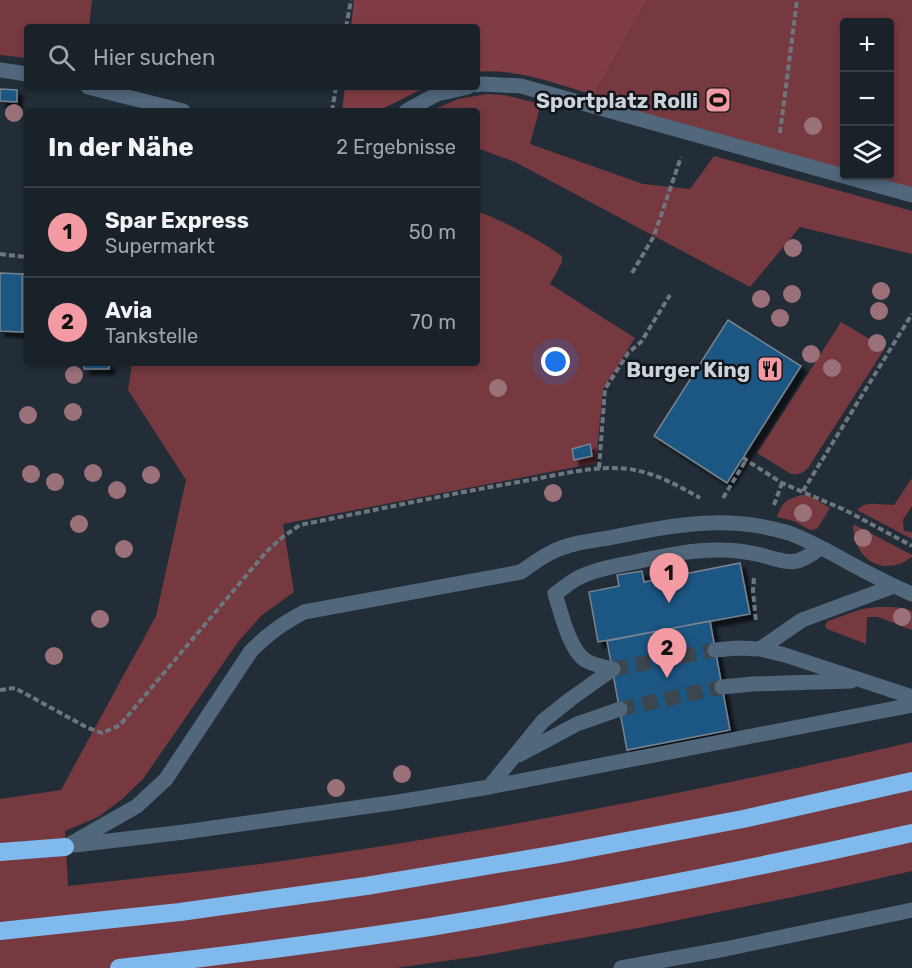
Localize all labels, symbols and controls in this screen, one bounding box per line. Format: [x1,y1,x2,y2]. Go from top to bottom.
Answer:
map controls [840,18,894,180]
button: + [840,18,894,72]
search box [24,24,480,90]
icon: search [45,41,78,74]
text: Hier suchen [93,44,215,71]
button: − [840,72,894,126]
sports icon: Sportplatz Rolli [703,85,733,115]
place label: Sportplatz Rolli [536,88,698,113]
button: layers [840,126,894,180]
text: In der Nähe [48,132,194,163]
text: 2 Ergebnisse [336,135,456,159]
text: Spar Express [105,207,249,234]
text: 1 [63,220,72,244]
text: 50 m [409,220,456,244]
text: Supermarkt [105,234,215,258]
text: Avia [105,297,152,324]
text: 2 [61,310,74,334]
text: 70 m [410,310,456,334]
text: Tankstelle [105,324,198,348]
your location [541,347,570,376]
restaurant icon: Burger King [755,354,785,384]
place label: Burger King [626,357,750,382]
pin: 1 [650,554,688,603]
pin: 2 [648,628,686,678]

